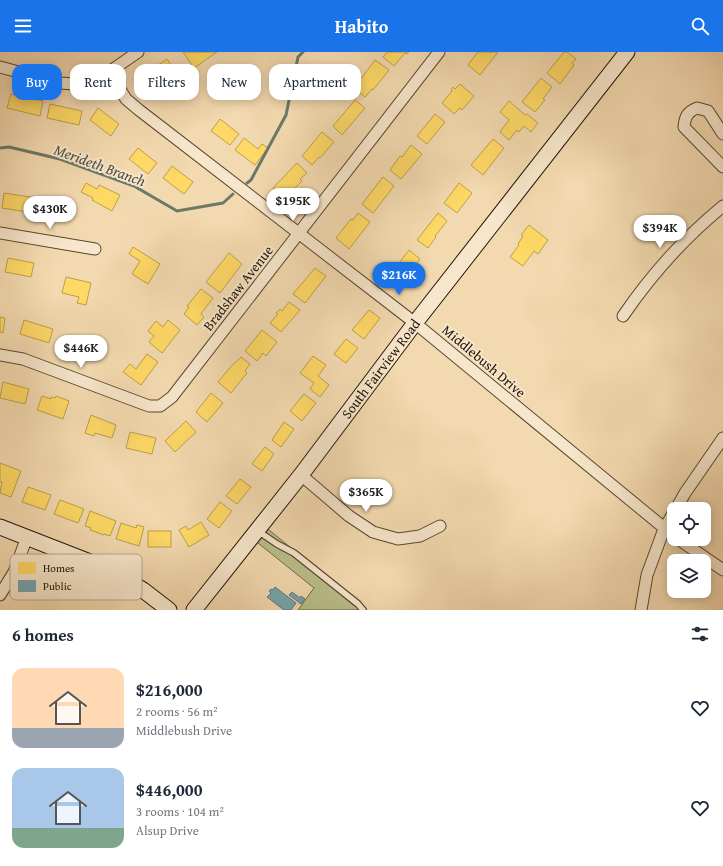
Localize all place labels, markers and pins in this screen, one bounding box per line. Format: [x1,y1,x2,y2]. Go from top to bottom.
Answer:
pin: $195K [265,188,321,222]
pin: $430K [22,196,78,230]
pin: $394K [632,215,688,249]
pin: $216K [371,262,427,296]
pin: $446K [53,335,109,369]
pin: $365K [338,479,394,513]

